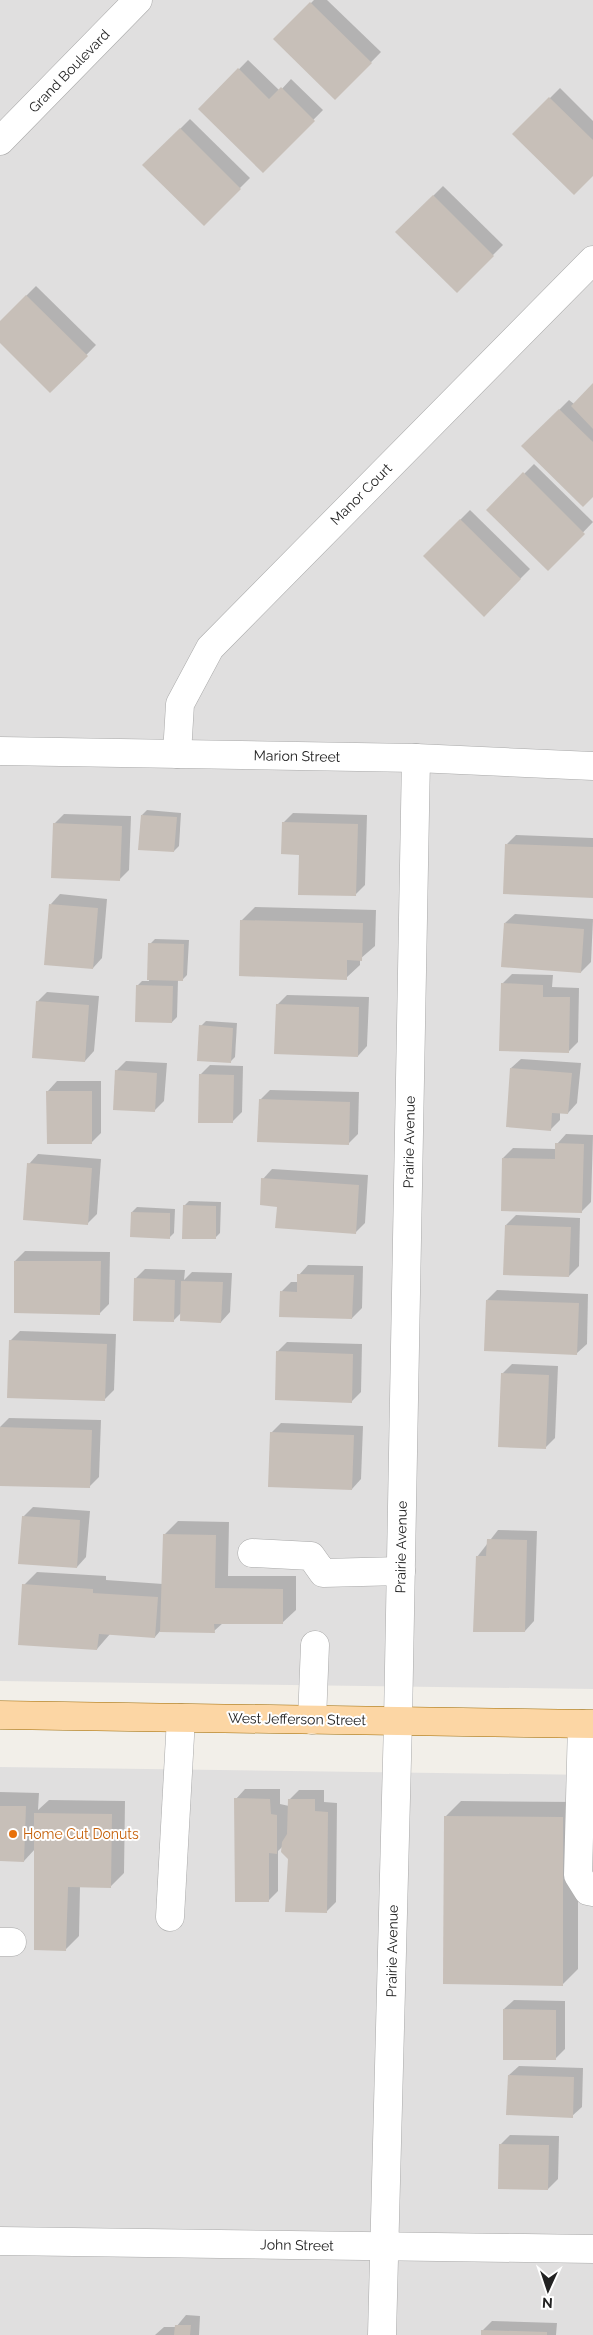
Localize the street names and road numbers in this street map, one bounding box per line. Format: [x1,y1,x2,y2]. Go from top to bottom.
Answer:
street label: Grand Boulevard [25,26,113,116]
street label: Manor Court [327,460,395,528]
street label: Marion Street [254,747,341,765]
street label: Prairie Avenue [400,1096,418,1188]
street label: Prairie Avenue [392,1501,410,1593]
street label: West Jefferson Street [228,1710,366,1728]
street label: Prairie Avenue [383,1905,401,1997]
street label: John Street [260,2236,334,2254]

